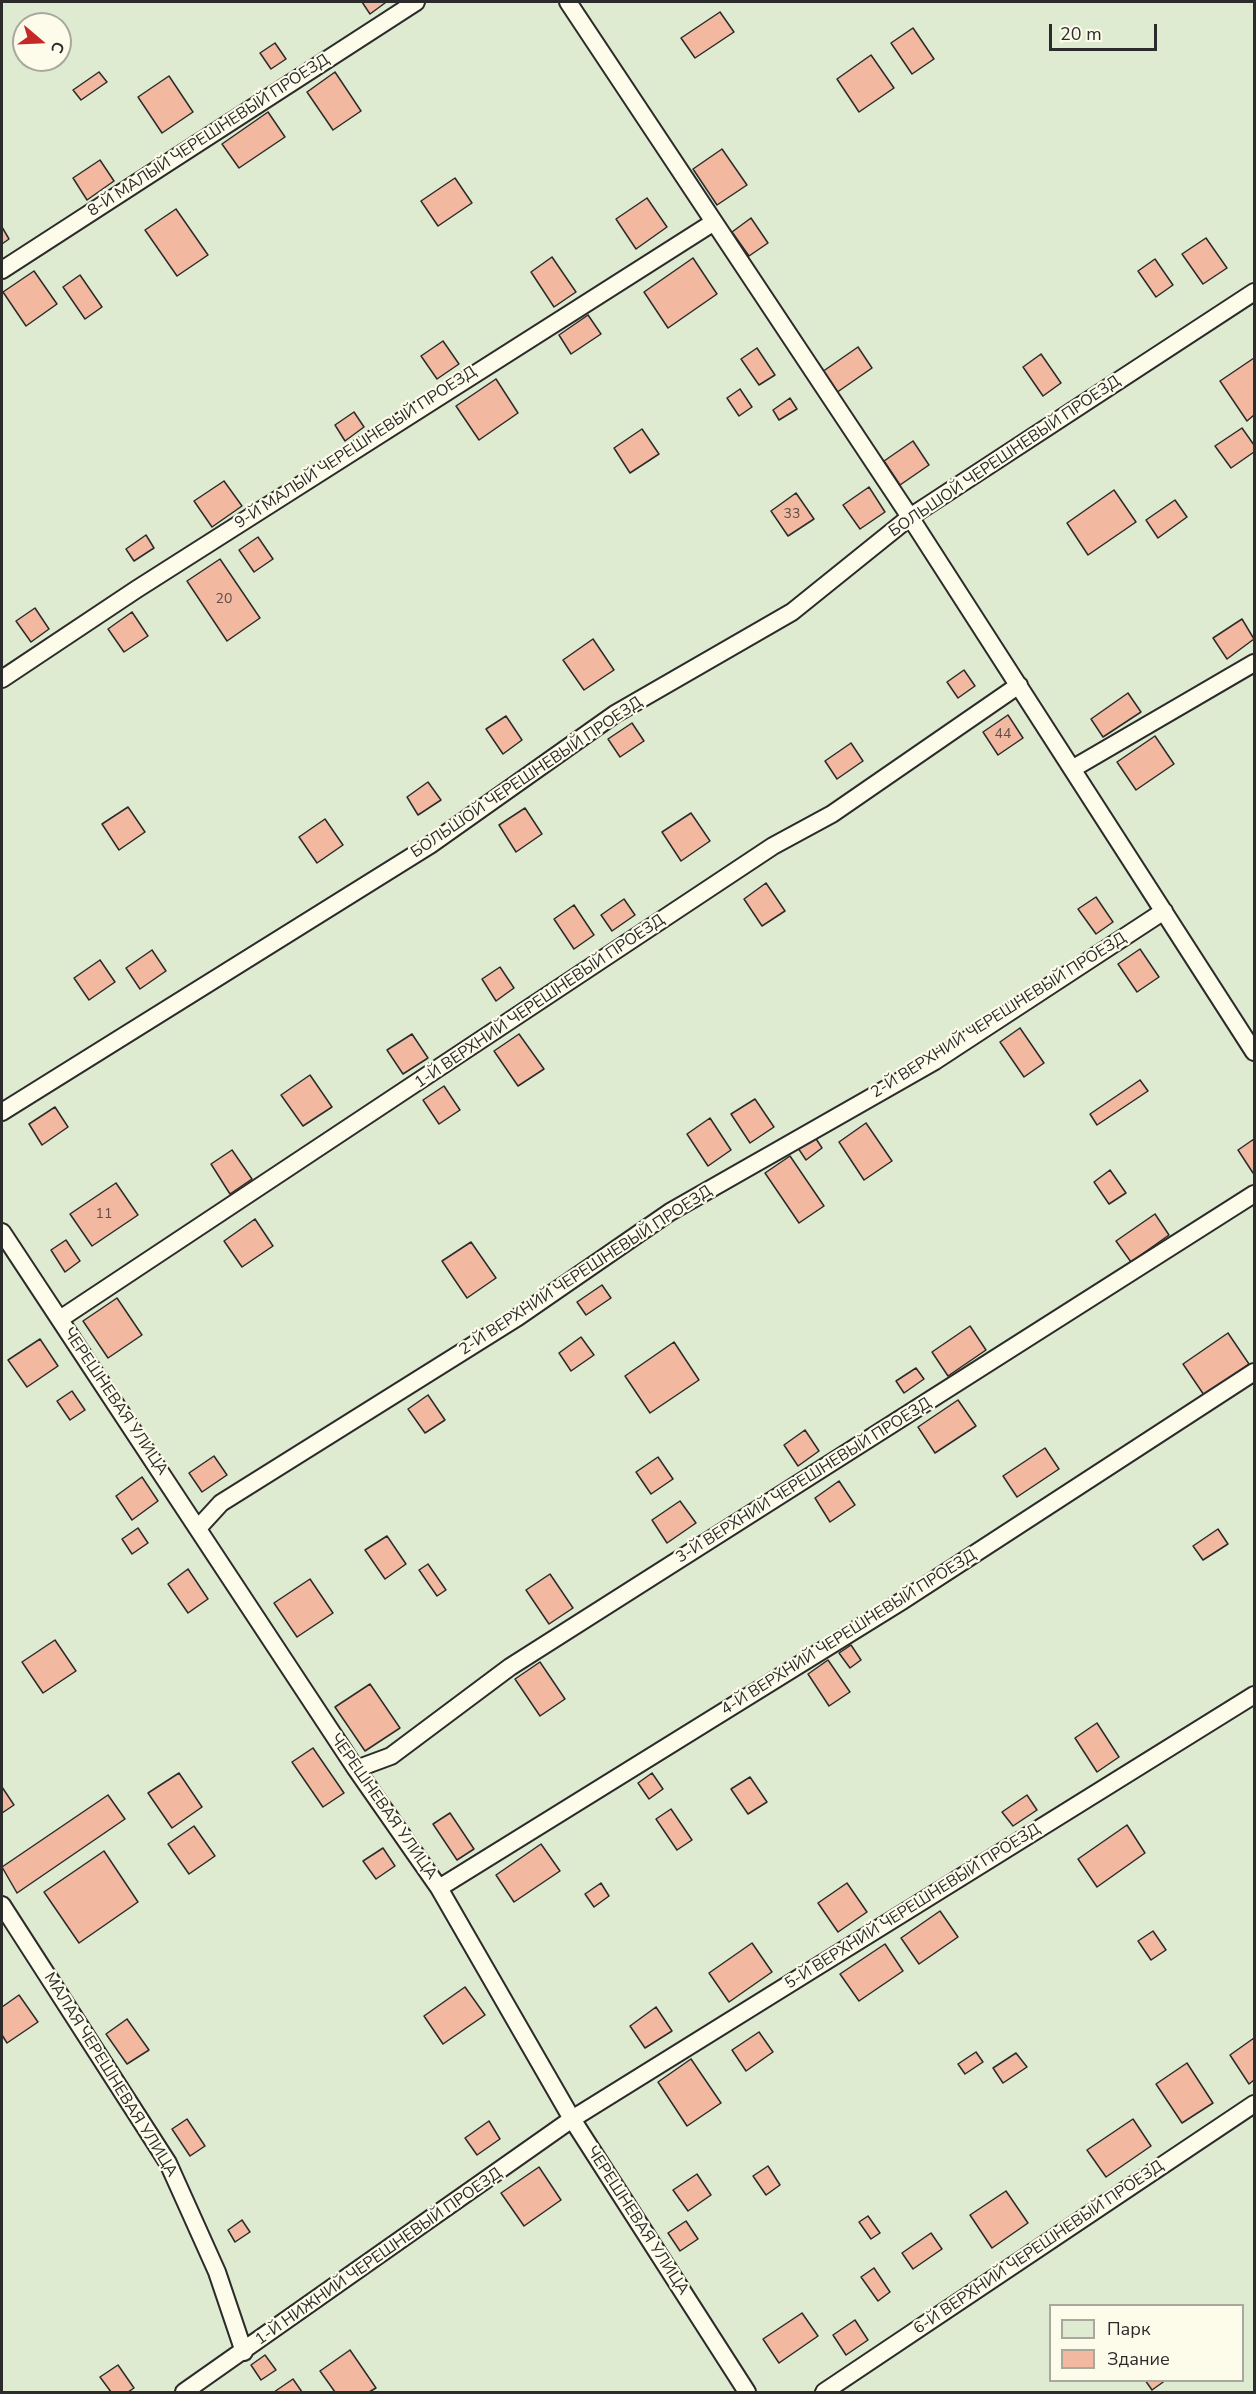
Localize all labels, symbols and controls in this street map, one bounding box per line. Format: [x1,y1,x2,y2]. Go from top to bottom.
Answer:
north arrow [12,12,72,72]
scale bar [1052,12,1160,50]
text: 20 m [1060,22,1102,46]
text: С [45,38,69,56]
street label: 8-Й МАЛЫЙ ЧЕРЕШНЕВЫЙ ПРОЕЗД [85,51,333,221]
street label: 9-Й МАЛЫЙ ЧЕРЕШНЕВЫЙ ПРОЕЗД [232,363,480,533]
street label: БОЛЬШОЙ ЧЕРЕШНЕВЫЙ ПРОЕЗД [886,372,1124,542]
house number: 33 [784,507,800,523]
house number: 20 [216,592,232,608]
street label: БОЛЬШОЙ ЧЕРЕШНЕВЫЙ ПРОЕЗД [408,693,646,863]
house number: 44 [995,727,1011,743]
street label: 1-Й ВЕРХНИЙ ЧЕРЕШНЕВЫЙ ПРОЕЗД [411,911,669,1093]
street label: 2-Й ВЕРХНИЙ ЧЕРЕШНЕВЫЙ ПРОЕЗД [868,929,1130,1103]
street label: 2-Й ВЕРХНИЙ ЧЕРЕШНЕВЫЙ ПРОЕЗД [456,1182,716,1360]
house number: 11 [96,1207,112,1223]
street label: ЧЕРЕШНЕВАЯ УЛИЦА [59,1325,171,1479]
street label: 3-Й ВЕРХНИЙ ЧЕРЕШНЕВЫЙ ПРОЕЗД [673,1394,935,1568]
street label: 4-Й ВЕРХНИЙ ЧЕРЕШНЕВЫЙ ПРОЕЗД [718,1546,980,1720]
street label: ЧЕРЕШНЕВАЯ УЛИЦА [325,1730,441,1884]
street label: 5-Й ВЕРХНИЙ ЧЕРЕШНЕВЫЙ ПРОЕЗД [782,1820,1044,1994]
street label: МАЛАЯ ЧЕРЕШНЕВАЯ УЛИЦА [39,1969,181,2181]
street label: ЧЕРЕШНЕВАЯ УЛИЦА [582,2143,692,2299]
street label: 6-Й ВЕРХНИЙ ЧЕРЕШНЕВЫЙ ПРОЕЗД [910,2157,1168,2339]
street label: 1-Й НИЖНИЙ ЧЕРЕШНЕВЫЙ ПРОЕЗД [252,2164,506,2350]
legend [1049,2304,1244,2382]
text: Парк [1107,2317,1150,2341]
text: Здание [1107,2347,1170,2371]

